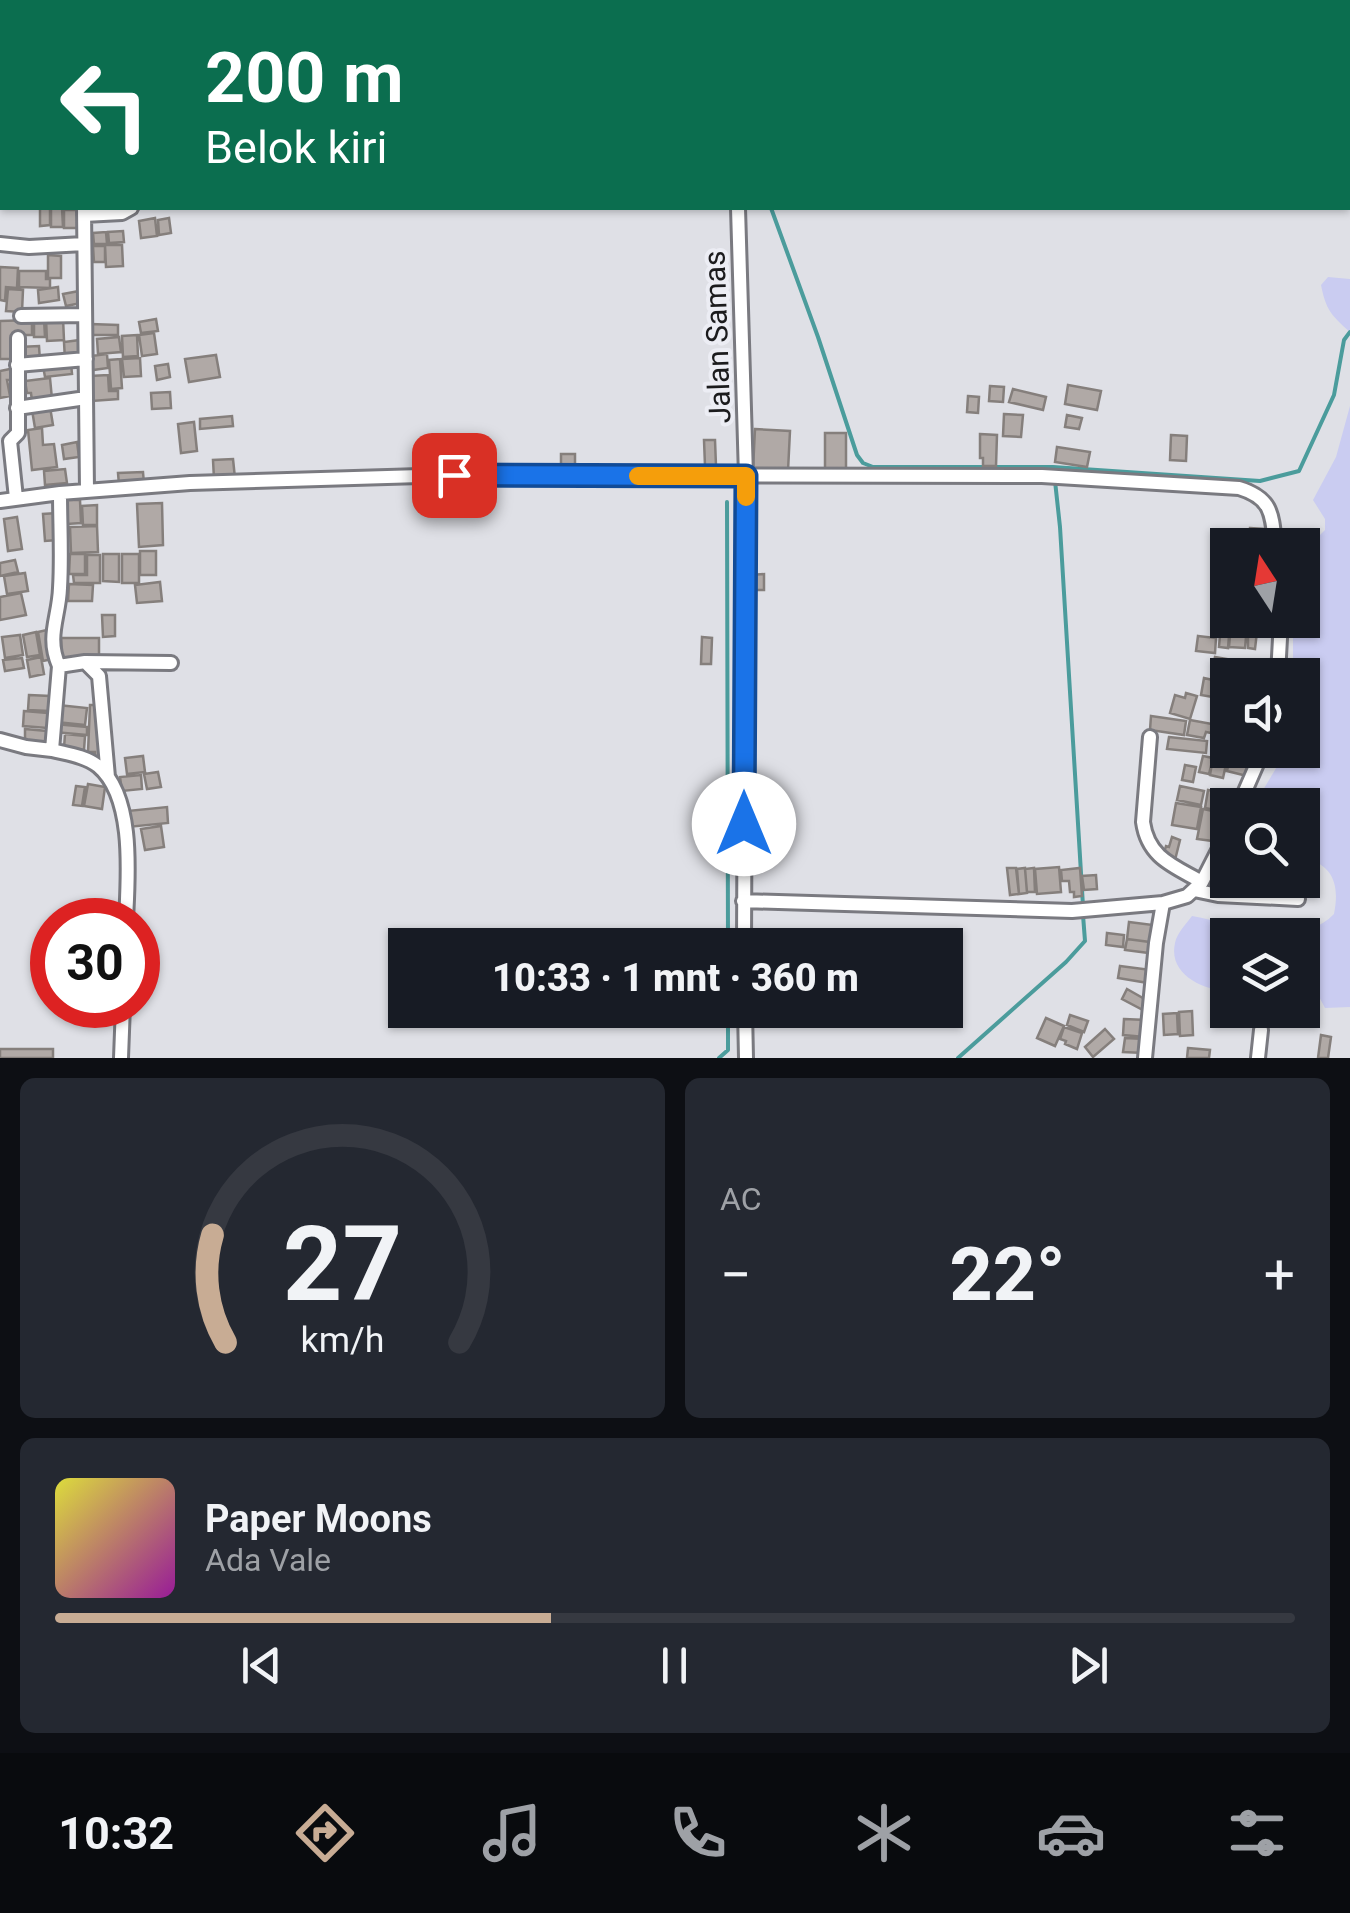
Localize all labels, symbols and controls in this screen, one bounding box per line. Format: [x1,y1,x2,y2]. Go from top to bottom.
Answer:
text: 200 m [205,37,404,119]
icon: left [40,40,170,170]
text: Belok kiri [205,121,387,174]
street label: Jalan Samas [696,250,738,424]
pin [412,433,497,518]
icon: arrive [427,448,482,503]
north arrow [1210,528,1320,638]
map controls [1210,528,1320,1028]
button: sound [1210,658,1320,768]
position arrow [692,772,796,876]
button: search [1210,788,1320,898]
speed limit sign: 30 [30,898,160,1028]
button: layers [1210,918,1320,1028]
text: 10:33 · 1 mnt · 360 m [492,956,859,1000]
text: AC [720,1180,762,1218]
text: 27 [283,1204,402,1325]
text: 22° [950,1230,1066,1318]
text: − [720,1243,751,1307]
text: + [1264,1243,1295,1307]
text: km/h [301,1319,384,1361]
text: Paper Moons [205,1497,432,1541]
text: Ada Vale [205,1541,331,1579]
icon: previous [234,1638,289,1693]
icon: pause [647,1638,702,1693]
icon: next [1061,1638,1116,1693]
icon: directions [290,1798,360,1868]
icon: music [477,1798,547,1868]
icon: phone [663,1798,733,1868]
icon: climate [849,1798,919,1868]
icon: car [1036,1798,1106,1868]
icon: filters [1222,1798,1292,1868]
text: 10:32 [58,1807,174,1860]

